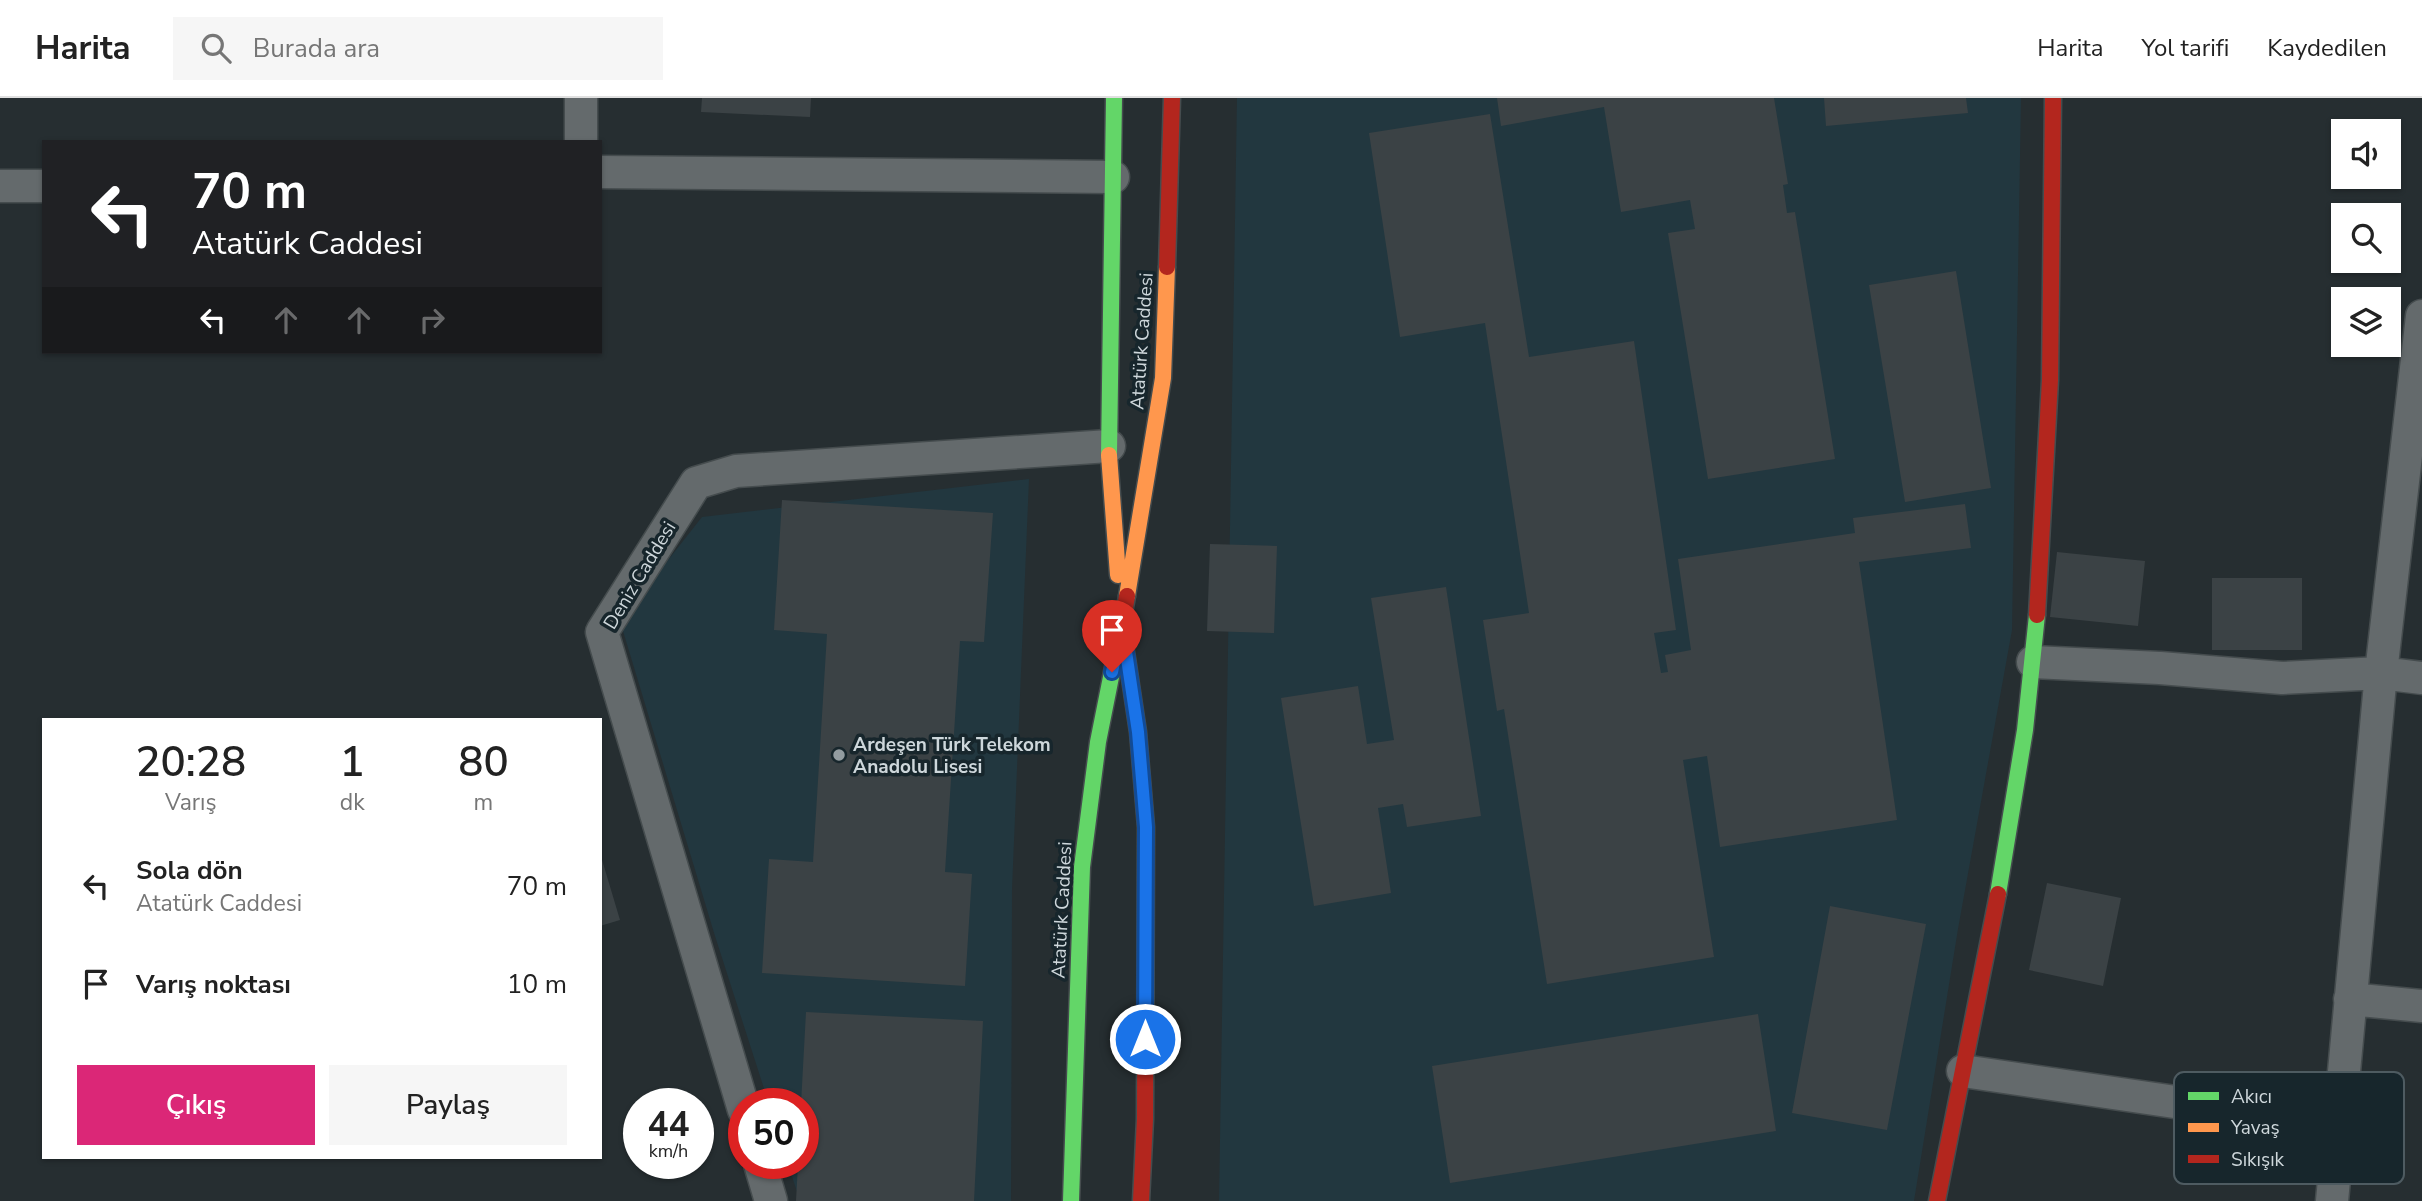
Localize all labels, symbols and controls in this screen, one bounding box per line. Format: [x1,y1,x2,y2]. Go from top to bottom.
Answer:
search box [173,17,663,80]
text: Harita [35,26,131,71]
icon: search [197,29,235,67]
text: Burada ara [253,31,380,66]
text: Harita [2037,32,2103,64]
text: Yol tarifi [2141,32,2229,64]
text: Kaydedilen [2267,32,2387,64]
map controls [2331,119,2401,357]
button: sound [2331,119,2401,189]
text: 70 m [192,158,307,225]
icon: left [77,168,168,259]
button: search [2331,203,2401,273]
text: Atatürk Caddesi [192,222,423,265]
street label: Atatürk Caddesi [1124,272,1160,410]
button: layers [2331,287,2401,357]
icon: left [194,301,232,339]
icon: ahead [267,301,305,339]
icon: ahead [340,301,378,339]
icon: right [413,301,451,339]
street label: Deniz Caddesi [597,517,682,634]
pin [1082,600,1142,672]
icon: arrive [1093,611,1131,649]
place label: Ardeşen Türk Telekom Anadolu Lisesi [853,732,1051,780]
text: 20:28 [135,734,246,791]
text: 1 [340,734,365,791]
text: 80 [458,734,509,791]
marker: Ardeşen Türk Telekom Anadolu Lisesi [831,747,847,763]
text: Varış [165,787,216,818]
text: dk [340,787,365,818]
text: m [474,787,493,818]
street label: Atatürk Caddesi [1045,841,1079,979]
text: Sola dön [136,853,243,888]
icon: left [77,867,115,905]
text: 70 m [507,869,567,904]
text: Atatürk Caddesi [136,888,302,919]
icon: arrive [77,965,115,1003]
text: Varış noktası [136,967,291,1002]
text: 10 m [507,967,567,1002]
position arrow [1108,1002,1182,1076]
button: Çıkış [77,1065,315,1145]
button: Paylaş [329,1065,567,1145]
legend [2174,1072,2404,1184]
text: Akıcı [2231,1084,2272,1110]
speed limit sign: 50 [728,1088,819,1179]
text: 44 [647,1101,690,1148]
text: Yavaş [2230,1115,2280,1141]
text: km/h [649,1139,688,1163]
text: Sıkışık [2231,1147,2285,1173]

